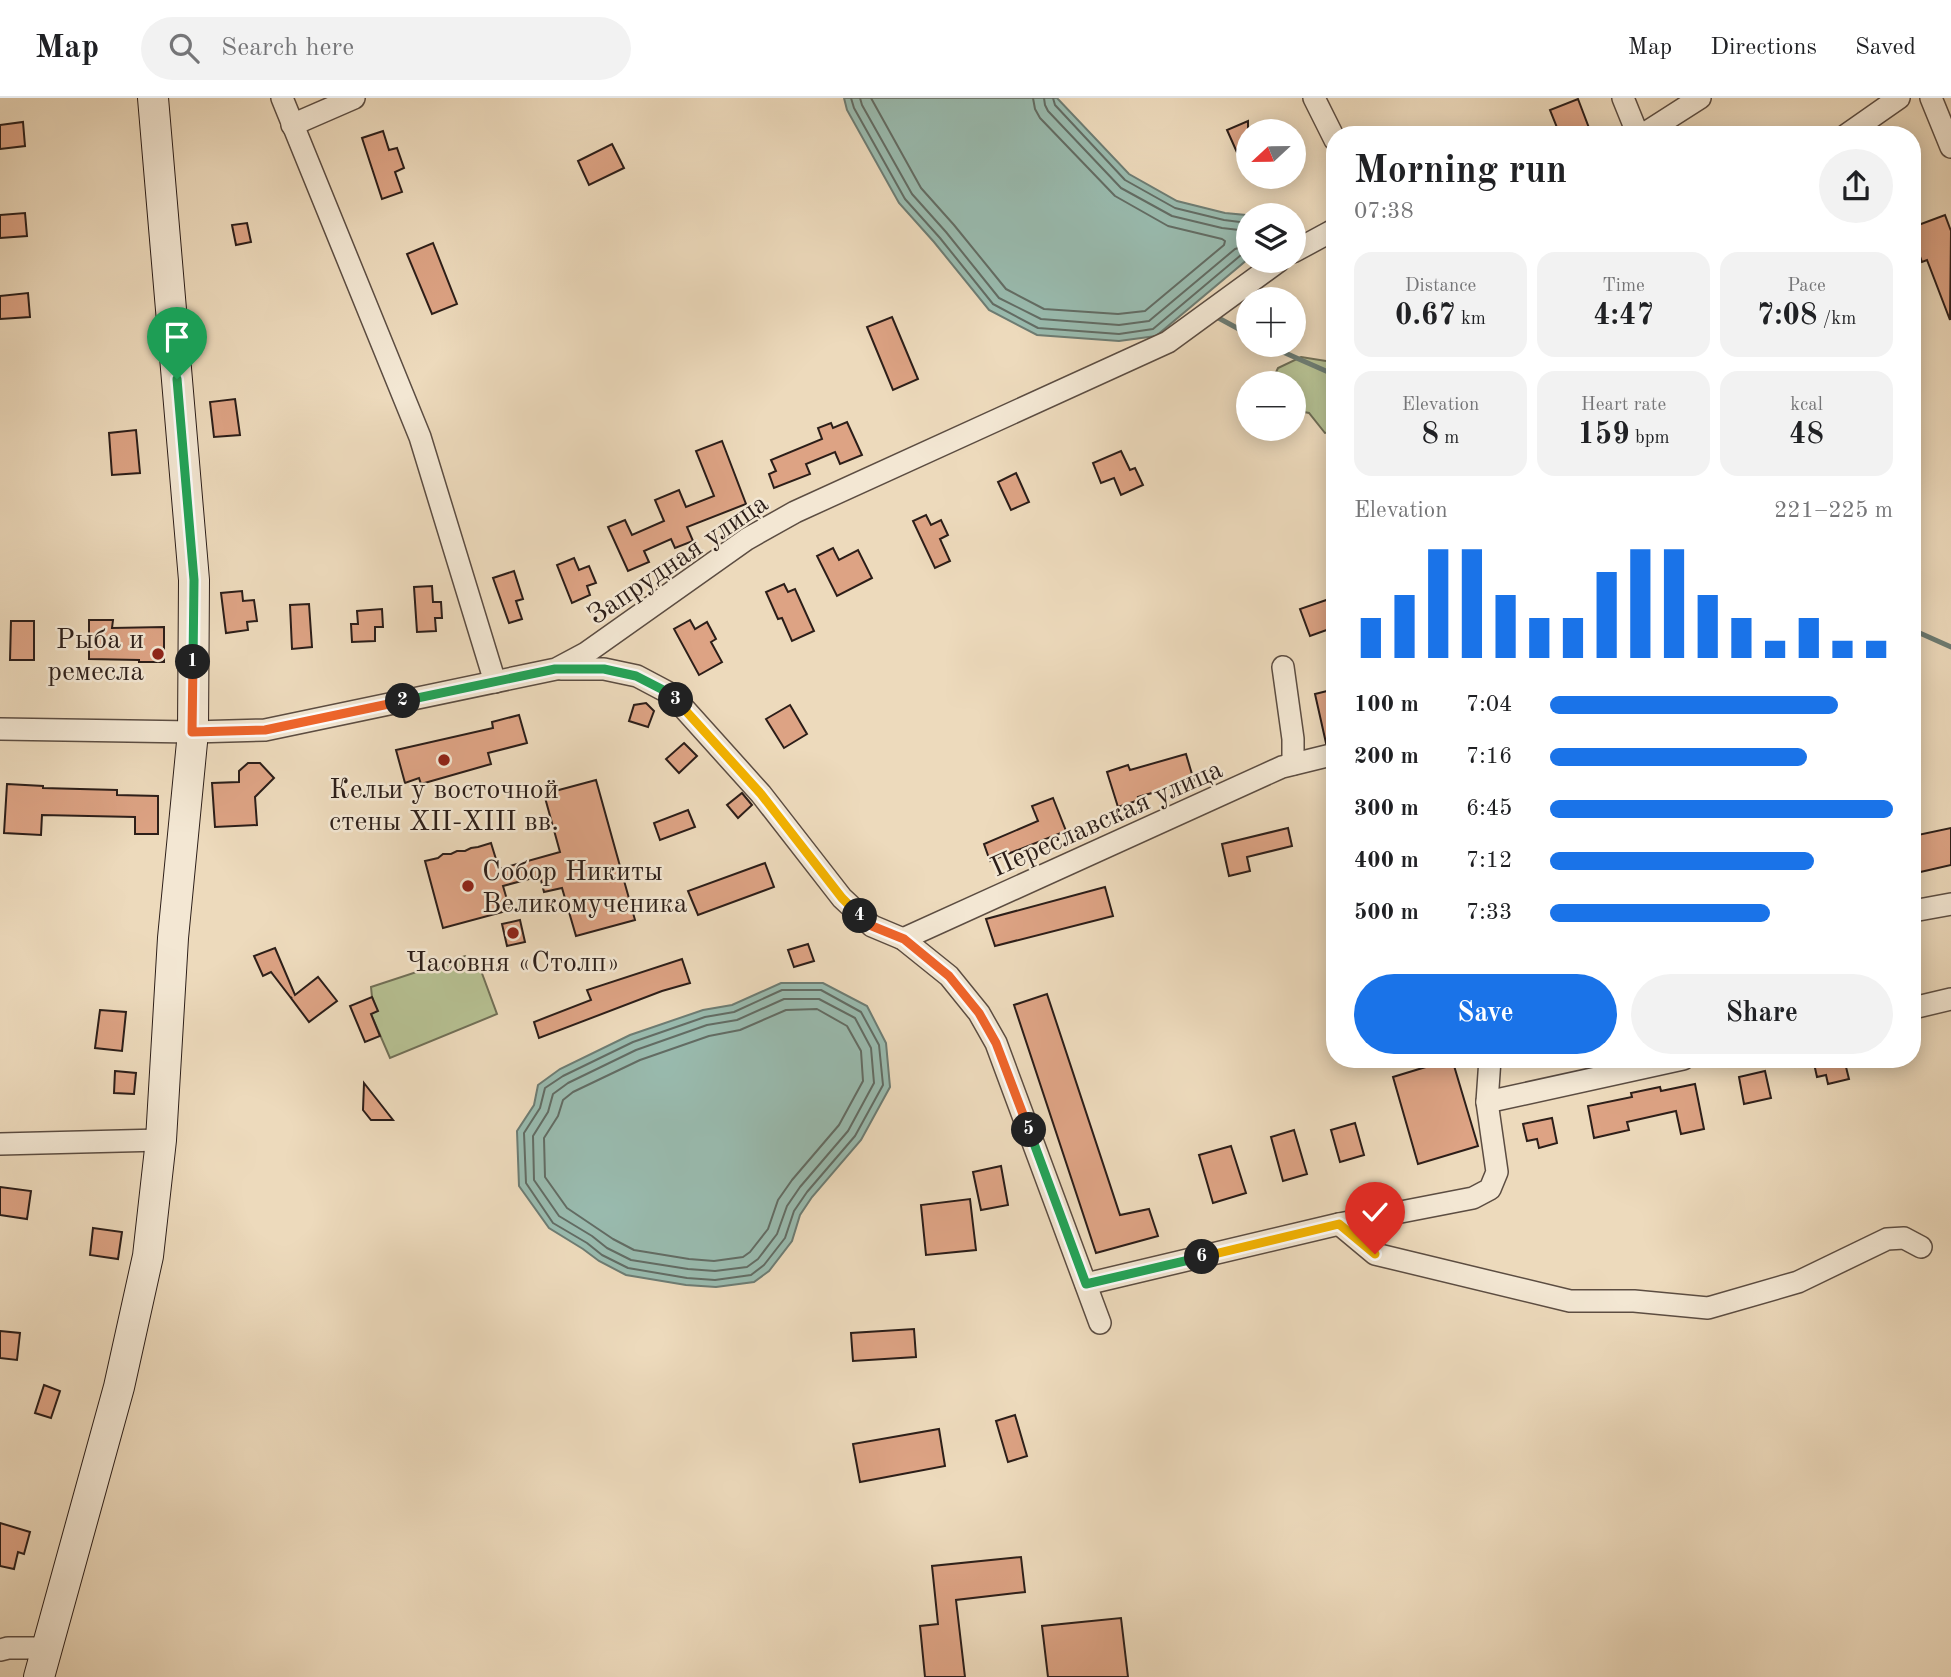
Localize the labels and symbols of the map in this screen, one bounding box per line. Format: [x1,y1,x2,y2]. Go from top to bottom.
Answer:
north arrow [1236,119,1306,189]
pin [147,307,207,379]
street label: Запрудная улица [583,490,774,631]
place label: Рыба и ремесла [47,627,144,687]
pin: 1 [176,644,210,680]
marker: Рыба и ремесла [150,646,166,662]
pin: 3 [658,682,694,718]
pin: 2 [386,684,420,718]
marker: Кельи у восточной стены XII-XIII вв. [436,752,452,768]
street label: Переславская улица [987,756,1227,883]
place label: Кельи у восточной стены XII-XIII вв. [329,777,559,837]
place label: Собор Никиты Великомученика [482,859,688,919]
marker: Собор Никиты Великомученика [460,878,476,894]
pin: 4 [842,898,878,934]
marker: Часовня «Столп» [505,925,521,941]
place label: Часовня «Столп» [406,950,620,978]
pin: 5 [1012,1112,1046,1148]
pin [1345,1182,1405,1254]
pin: 6 [1184,1240,1220,1274]

